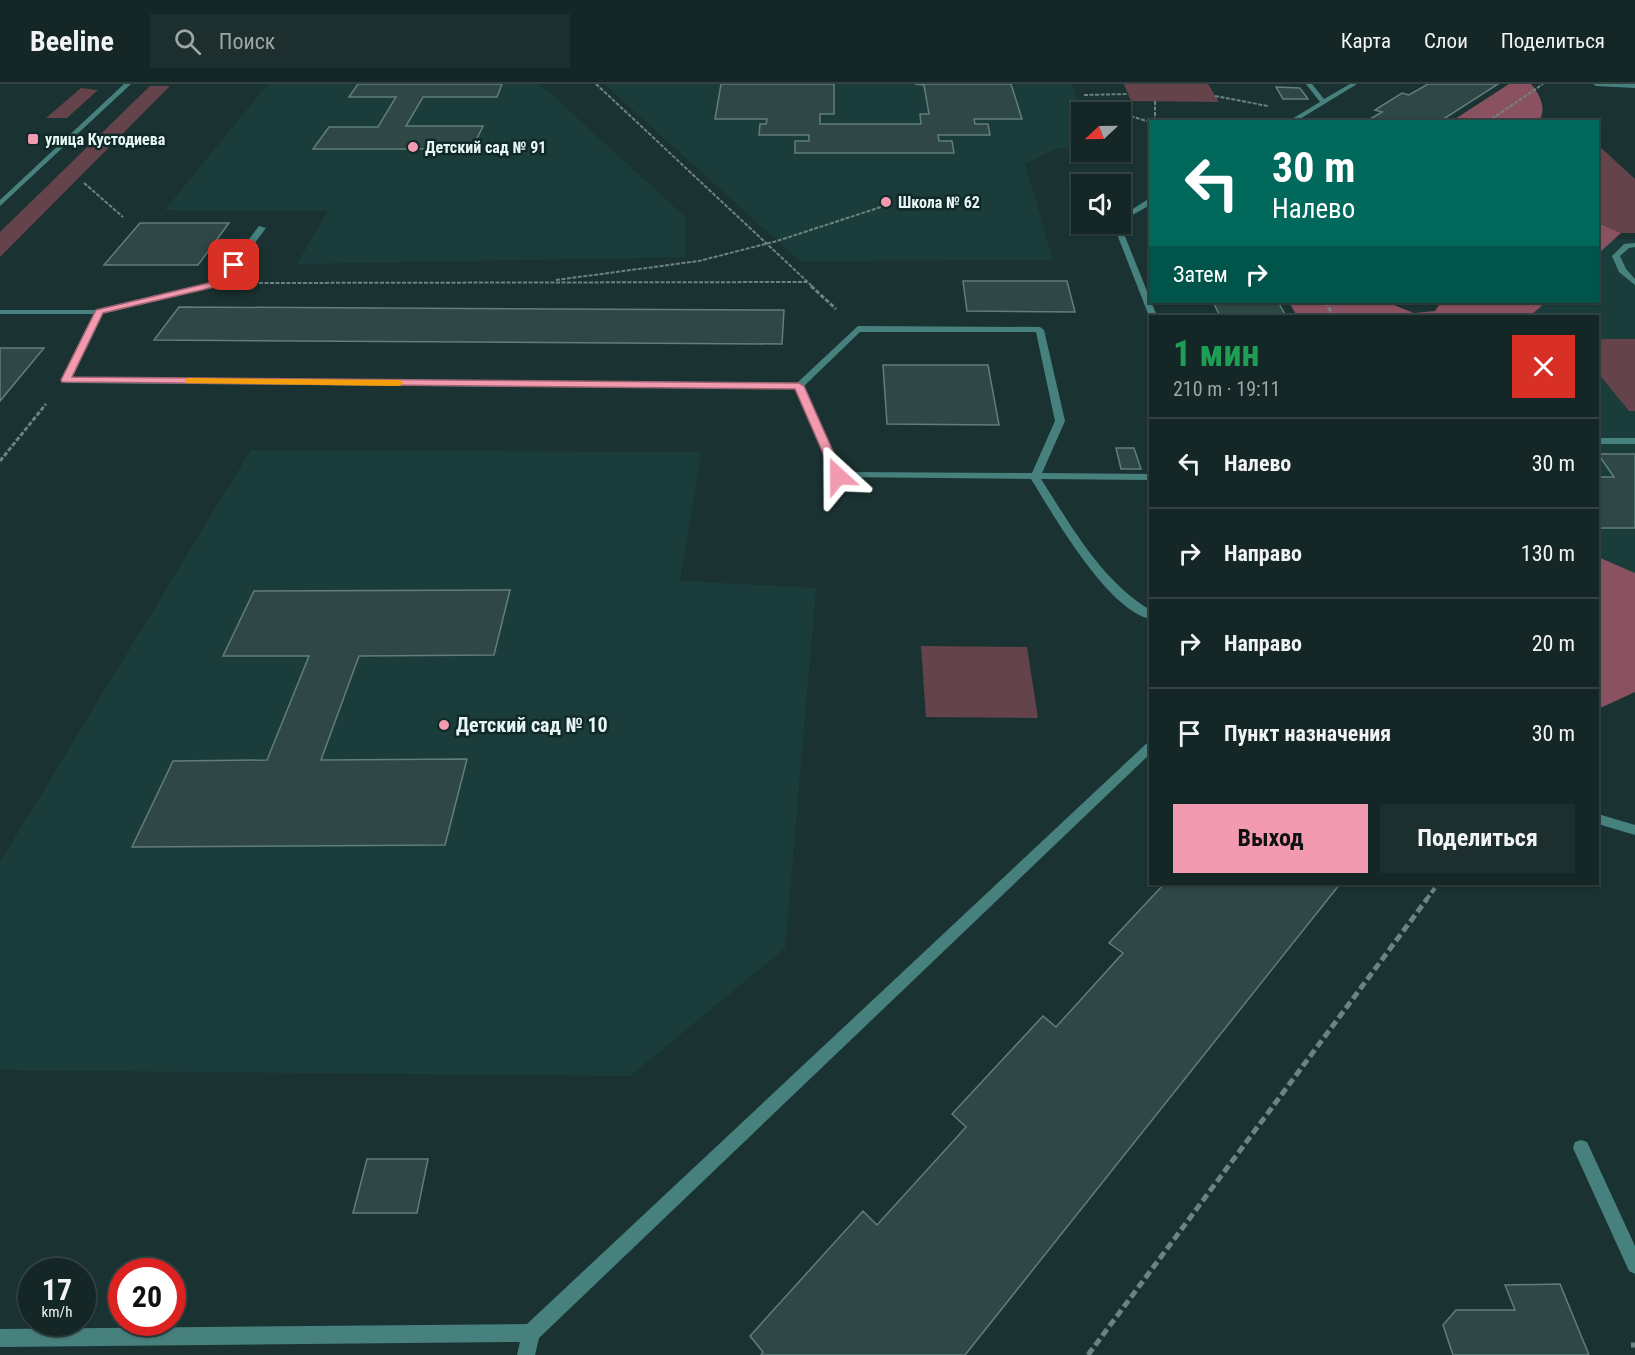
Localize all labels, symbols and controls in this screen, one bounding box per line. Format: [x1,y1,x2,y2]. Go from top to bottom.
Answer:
search box [150,14,570,68]
text: Beeline [30,25,114,58]
icon: search [171,25,204,58]
text: Поиск [219,29,275,54]
text: Карта [1341,29,1391,53]
text: Слои [1424,29,1468,53]
text: Поделиться [1501,29,1605,53]
north arrow [1071,102,1131,162]
map controls [1071,102,1131,234]
place label: улица Кустодиева [45,130,166,149]
marker: улица Кустодиева [26,132,40,146]
place label: Детский сад № 91 [425,138,546,157]
marker: Детский сад № 91 [406,140,420,154]
text: 30 m [1272,143,1355,192]
icon: left [1173,144,1251,222]
button: sound [1071,174,1131,234]
place label: Школа № 62 [898,193,980,212]
text: Налево [1272,193,1355,225]
marker: Школа № 62 [879,195,893,209]
pin [208,239,259,290]
icon: arrive [217,248,250,281]
icon: right [1240,258,1273,291]
text: Затем [1173,262,1228,287]
text: 1 мин [1173,333,1259,375]
button: close [1512,335,1575,398]
text: 210 m · 19:11 [1173,377,1280,401]
position arrow [806,444,870,508]
icon: left [1173,447,1206,480]
text: Налево [1224,451,1291,476]
text: 30 m [1532,451,1575,476]
icon: right [1173,537,1206,570]
text: Направо [1224,541,1302,566]
text: 130 m [1521,541,1575,566]
icon: right [1173,627,1206,660]
text: Направо [1224,631,1302,656]
text: 20 m [1532,631,1575,656]
place label: Детский сад № 10 [456,713,608,737]
icon: arrive [1173,717,1206,750]
marker: Детский сад № 10 [437,718,451,732]
text: Пункт назначения [1224,721,1391,746]
text: 30 m [1532,721,1575,746]
button: Выход [1173,804,1368,873]
button: Поделиться [1380,804,1575,873]
speed limit sign: 20 [108,1258,186,1336]
text: 17 [42,1272,72,1307]
text: km/h [42,1303,72,1321]

